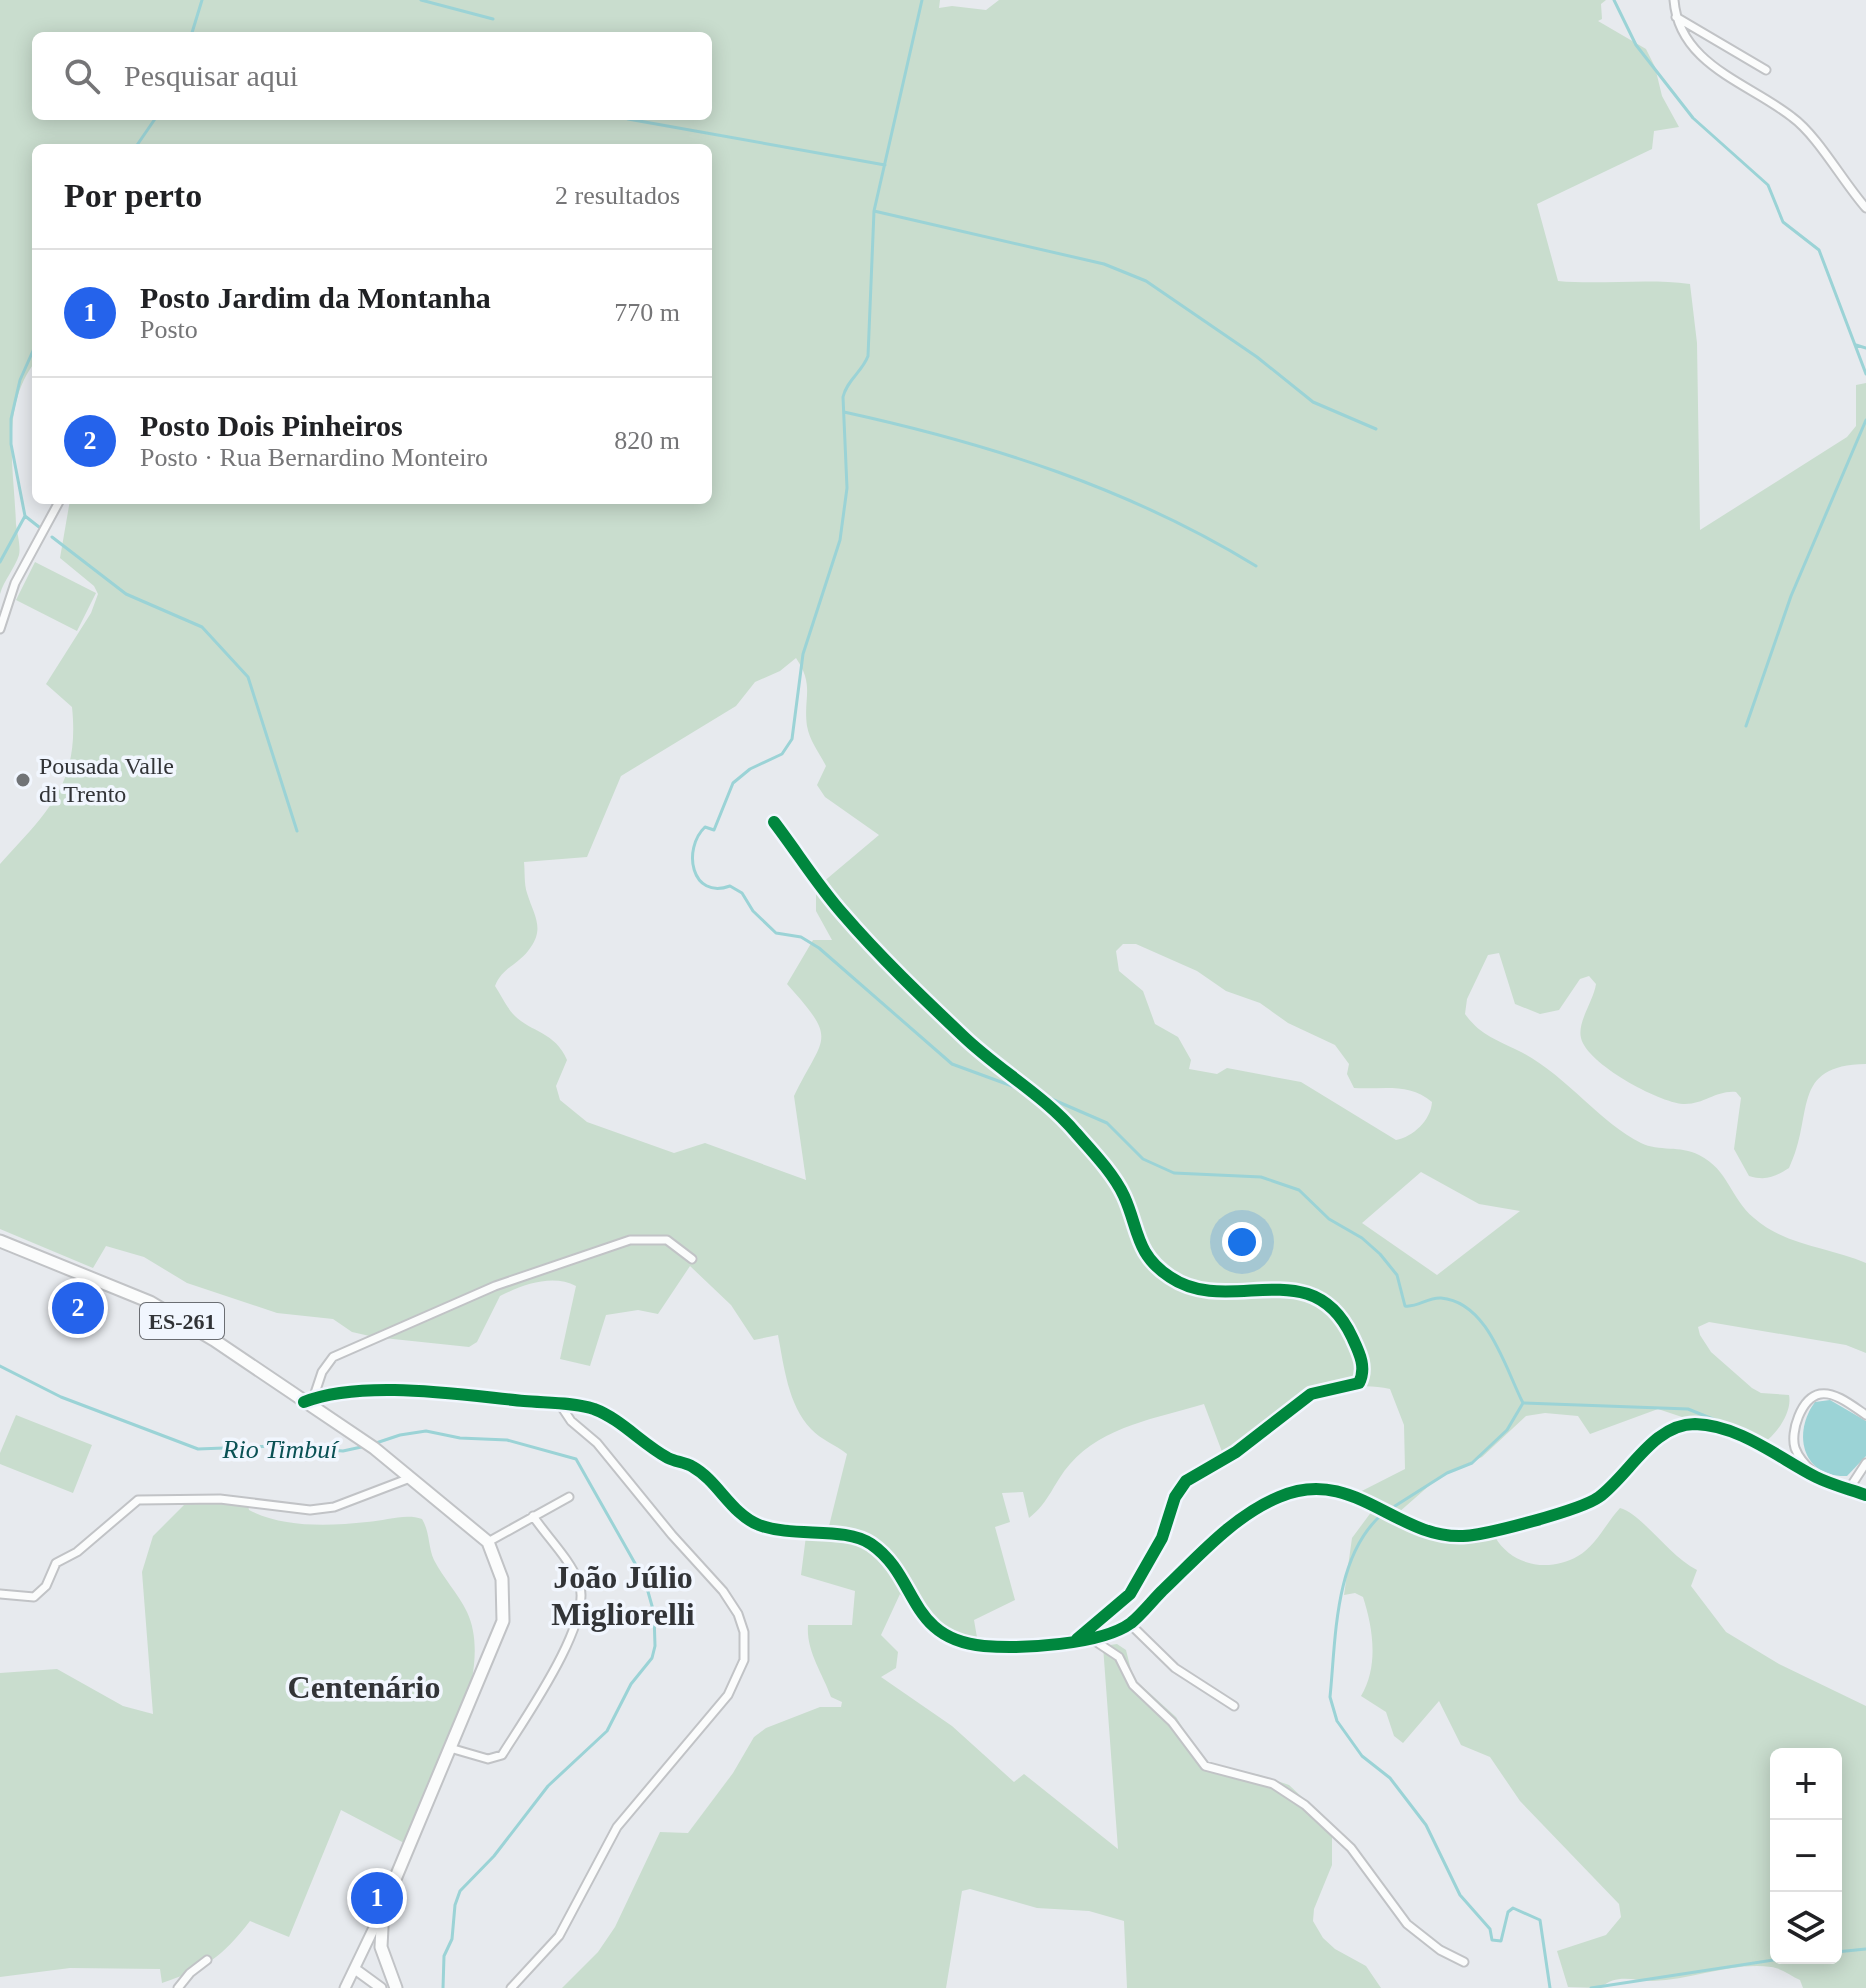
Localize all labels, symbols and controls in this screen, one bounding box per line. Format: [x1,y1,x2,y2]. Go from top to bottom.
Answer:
search box [32,32,712,120]
icon: search [60,54,104,98]
text: Pesquisar aqui [124,59,298,92]
text: Por perto [64,177,202,214]
text: 2 resultados [555,181,680,210]
text: Posto Jardim da Montanha [140,281,491,314]
text: 1 [84,298,97,327]
text: 770 m [614,298,680,327]
text: Posto [140,315,198,344]
text: Posto Dois Pinheiros [140,409,403,442]
text: 2 [84,426,97,455]
text: 820 m [614,426,680,455]
text: Posto · Rua Bernardino Monteiro [140,443,488,472]
place label: Pousada Valle di Trento [39,753,174,807]
marker: Pousada Valle di Trento [14,771,32,789]
your location [1222,1222,1262,1262]
pin: 2 [52,1278,104,1338]
road number: ES-261 [140,1303,224,1339]
water label: Rio Timbuí [222,1435,340,1464]
district label: João Júlio Migliorelli [551,1559,695,1632]
district label: Centenário [288,1669,440,1705]
map controls [1770,1748,1842,1964]
button: + [1770,1748,1842,1820]
button: − [1770,1820,1842,1892]
pin: 1 [351,1868,403,1928]
button: layers [1770,1892,1842,1964]

